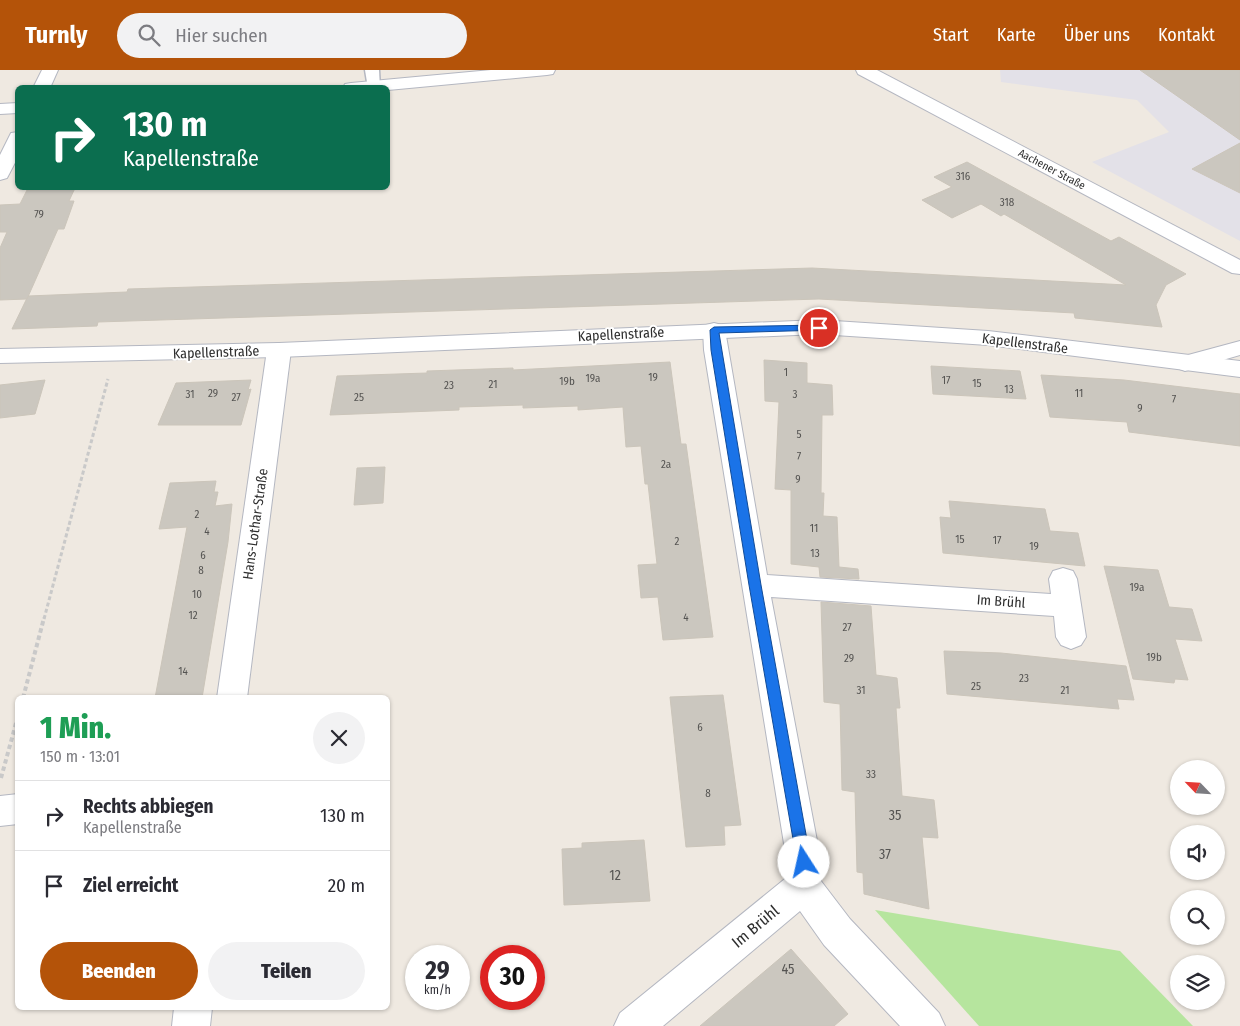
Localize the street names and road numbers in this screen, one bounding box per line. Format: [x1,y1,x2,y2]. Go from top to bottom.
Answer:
street label: Aachener Straße [1016,146,1087,193]
street label: Kapellenstraße [577,324,665,345]
street label: Kapellenstraße [981,330,1069,357]
street label: Kapellenstraße [173,342,260,363]
street label: Hans-Lothar-Straße [239,467,272,581]
street label: Im Brühl [976,591,1026,612]
street label: Im Brühl [728,901,783,952]

